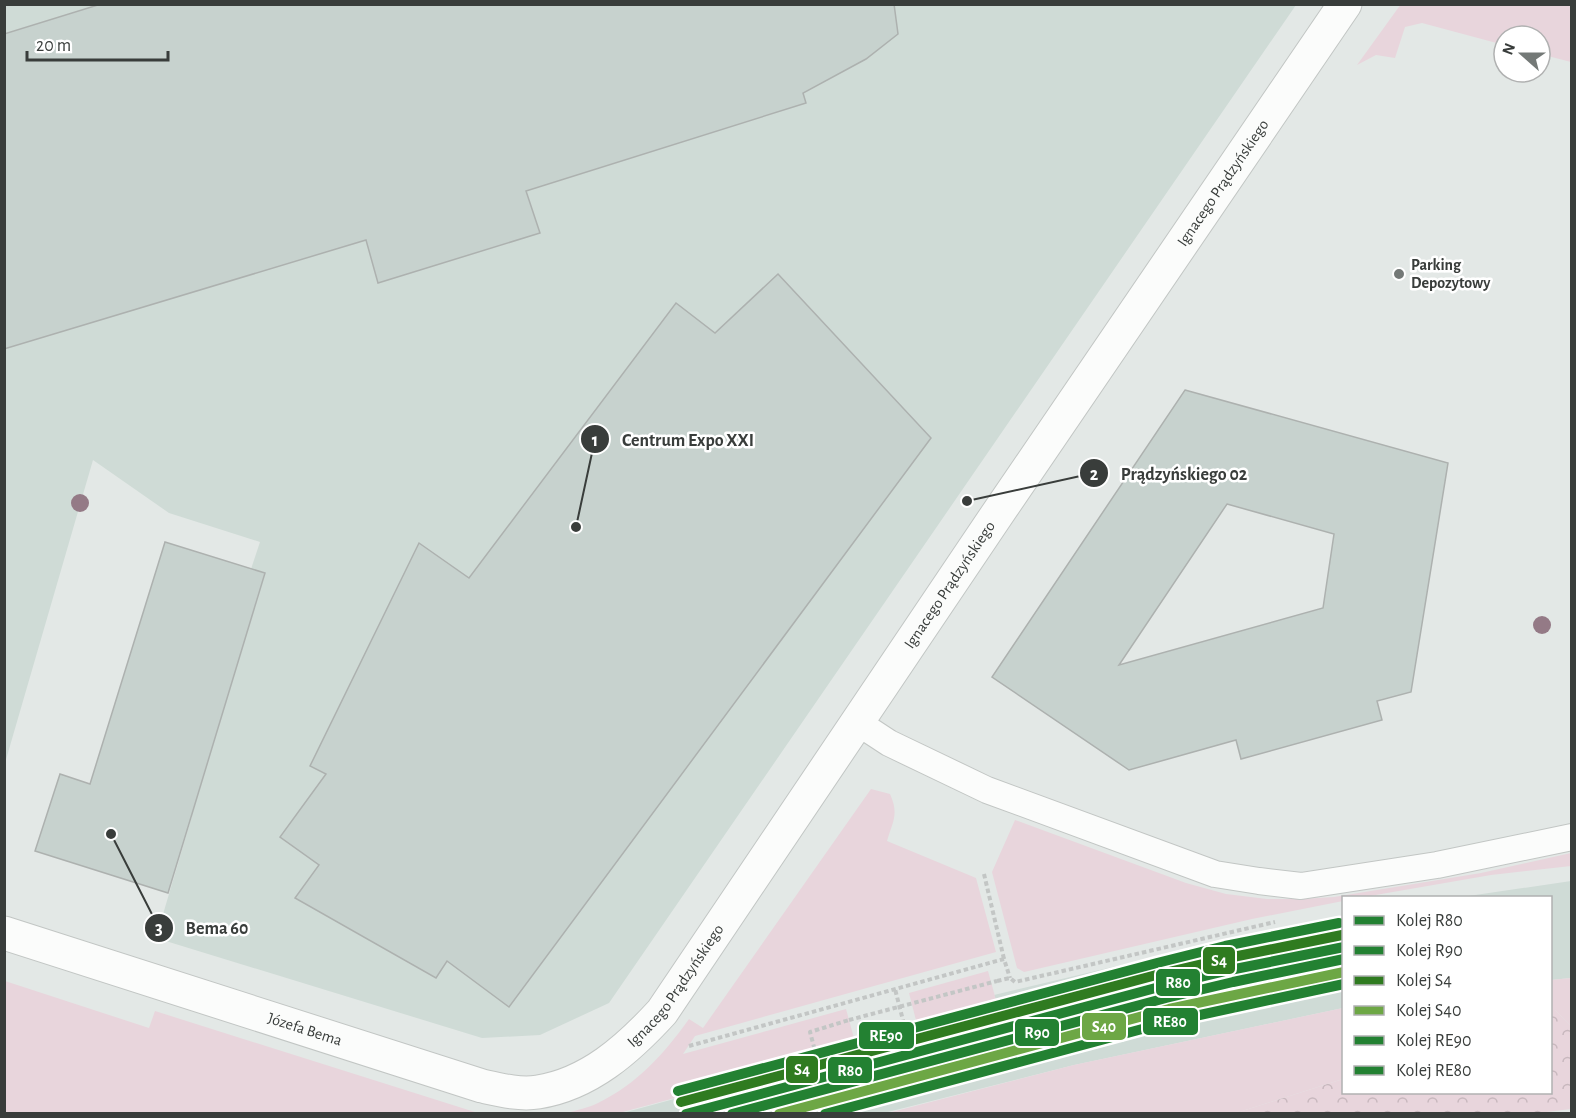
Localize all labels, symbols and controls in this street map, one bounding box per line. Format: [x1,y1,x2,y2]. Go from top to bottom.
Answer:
scale bar [27,24,168,62]
north arrow [1492,24,1552,84]
text: 20 m [36,37,71,55]
text: N [1499,41,1518,57]
street label: Ignacego Prądzyńskiego [1174,117,1272,249]
place label: Parking Depozytowy [1411,257,1491,292]
marker: Parking Depozytowy [1392,267,1406,281]
callout: Centrum Expo XXI [580,421,766,457]
text: 1 [592,432,598,450]
text: Centrum Expo XXI [622,432,754,450]
callout: Prądzyńskiego 02 [1079,455,1260,491]
text: 2 [1090,466,1099,484]
text: Prądzyńskiego 02 [1121,466,1248,484]
street label: Ignacego Prądzyńskiego [901,518,998,651]
legend [1342,896,1552,1094]
callout: Bema 60 [144,910,260,946]
text: Kolej R80 [1396,912,1463,930]
text: 3 [155,920,163,938]
text: Bema 60 [186,920,248,938]
street label: Ignacego Prądzyńskiego [624,921,727,1050]
text: Kolej R90 [1396,942,1463,960]
line badge: S4 [1202,946,1236,975]
text: S4 [1211,953,1227,969]
line badge: R80 [1155,968,1201,997]
text: Kolej S4 [1396,972,1452,990]
text: R80 [1165,975,1191,991]
text: Kolej S40 [1396,1002,1461,1020]
line badge: RE80 [1142,1007,1199,1036]
street label: Józefa Bema [266,1010,344,1049]
line badge: S40 [1081,1012,1127,1041]
text: RE80 [1153,1014,1187,1030]
line badge: R90 [1014,1018,1060,1047]
text: S40 [1092,1019,1116,1035]
line badge: RE90 [858,1021,915,1050]
text: R90 [1024,1025,1050,1041]
text: RE90 [869,1028,903,1044]
text: Kolej RE90 [1396,1032,1471,1050]
line badge: S4 [785,1055,819,1084]
line badge: R80 [827,1056,873,1084]
text: S4 [794,1062,810,1078]
text: Kolej RE80 [1396,1062,1471,1080]
text: R80 [837,1063,863,1079]

